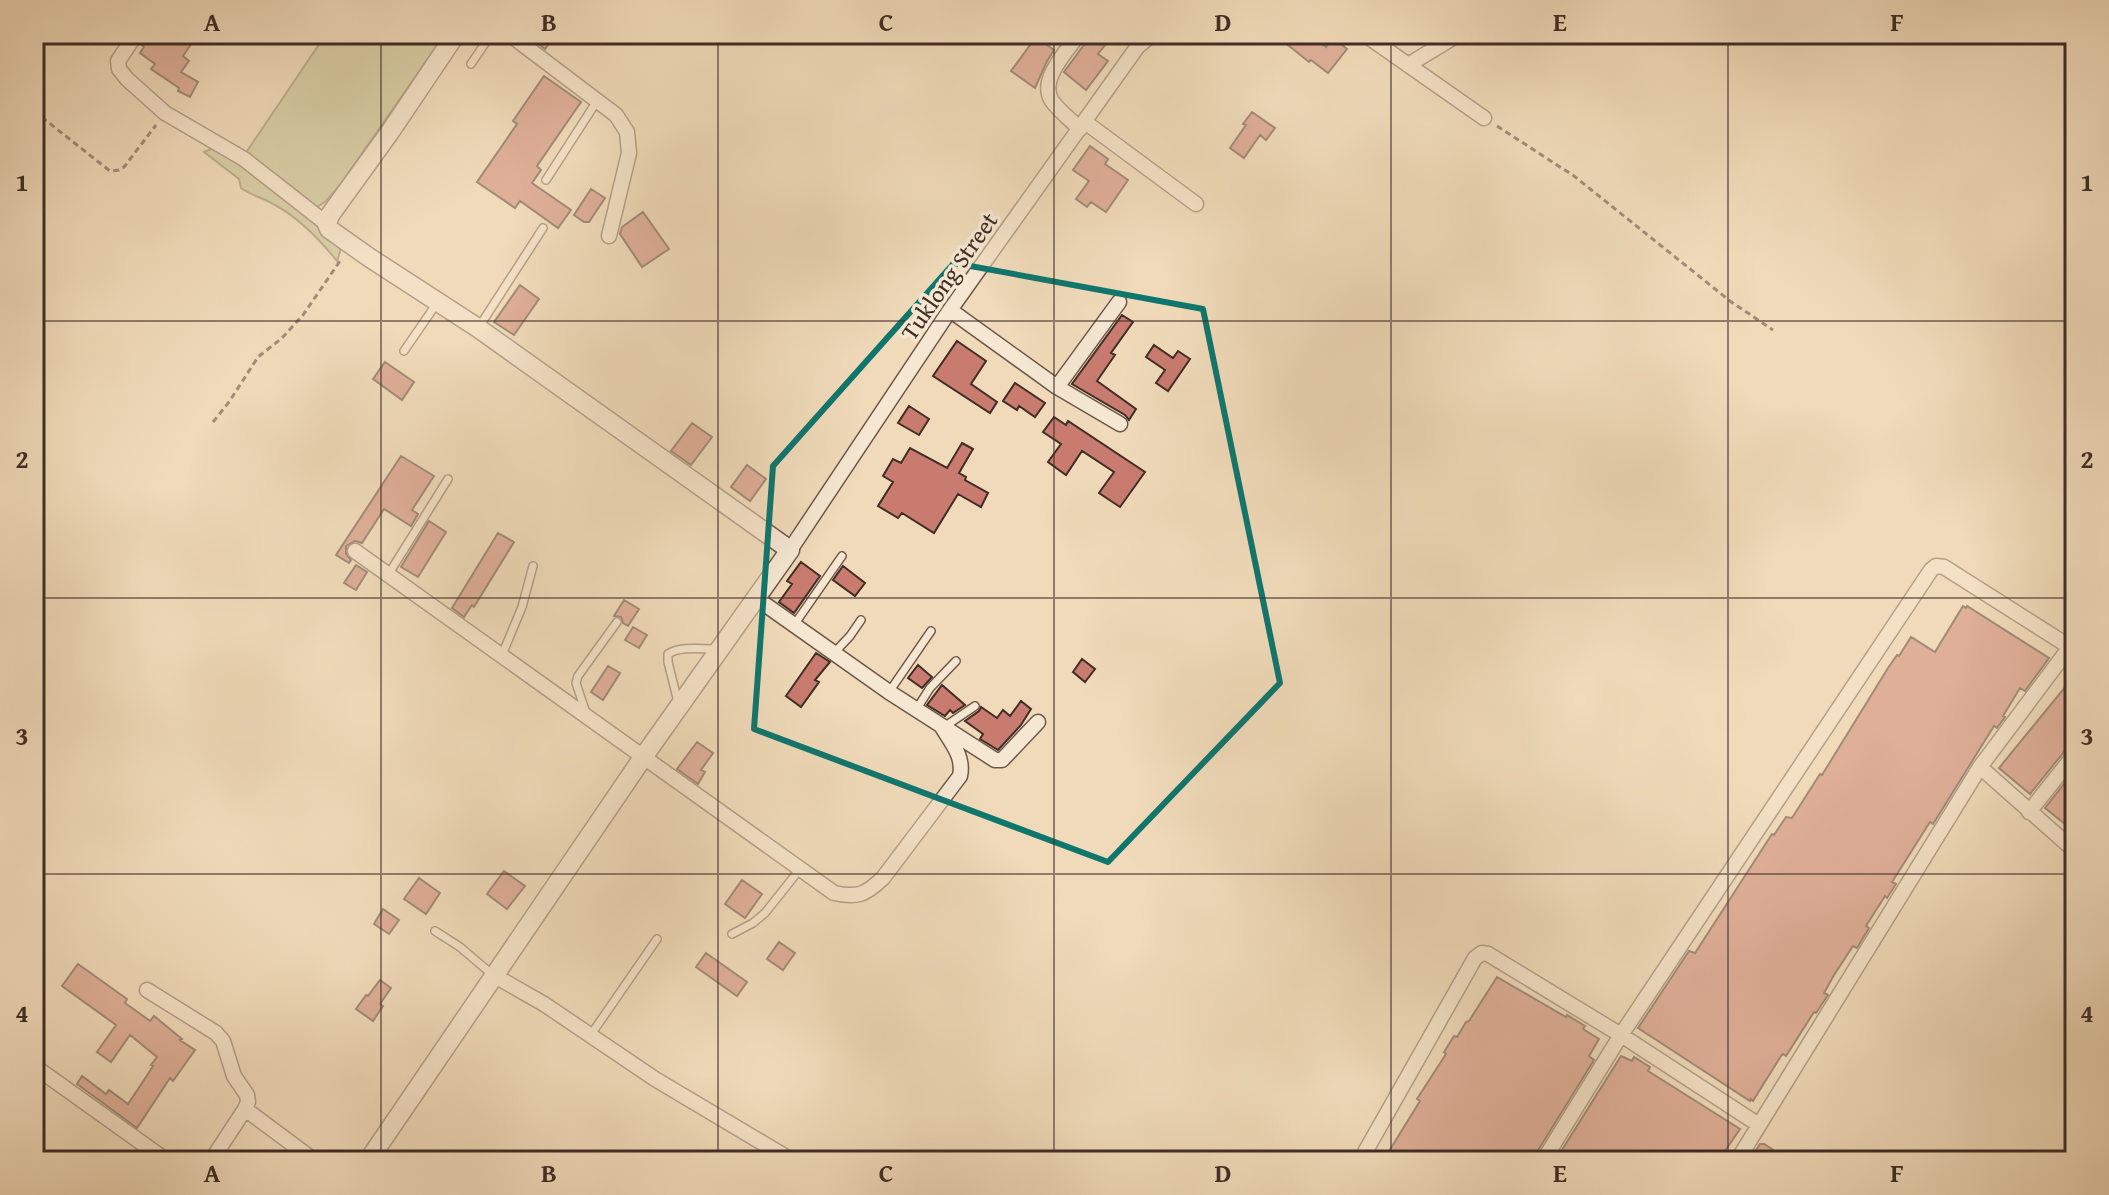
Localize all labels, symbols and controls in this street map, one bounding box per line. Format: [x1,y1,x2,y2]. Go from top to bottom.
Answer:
text: A [204,2,221,41]
text: B [541,2,557,41]
text: C [879,2,893,41]
text: D [1215,2,1231,41]
text: E [1553,2,1567,41]
text: F [1890,2,1904,41]
text: 1 [15,162,29,201]
text: 1 [2080,162,2094,201]
street label: Tuklong Street [892,204,1006,347]
text: 2 [15,439,29,478]
text: 2 [2080,439,2094,478]
text: 3 [15,716,29,755]
text: 3 [2080,716,2094,755]
text: 4 [15,993,29,1032]
text: 4 [2080,993,2094,1032]
text: A [204,1153,221,1192]
text: B [541,1153,557,1192]
text: C [879,1153,893,1192]
text: D [1215,1153,1231,1192]
text: E [1553,1153,1567,1192]
text: F [1890,1153,1904,1192]

